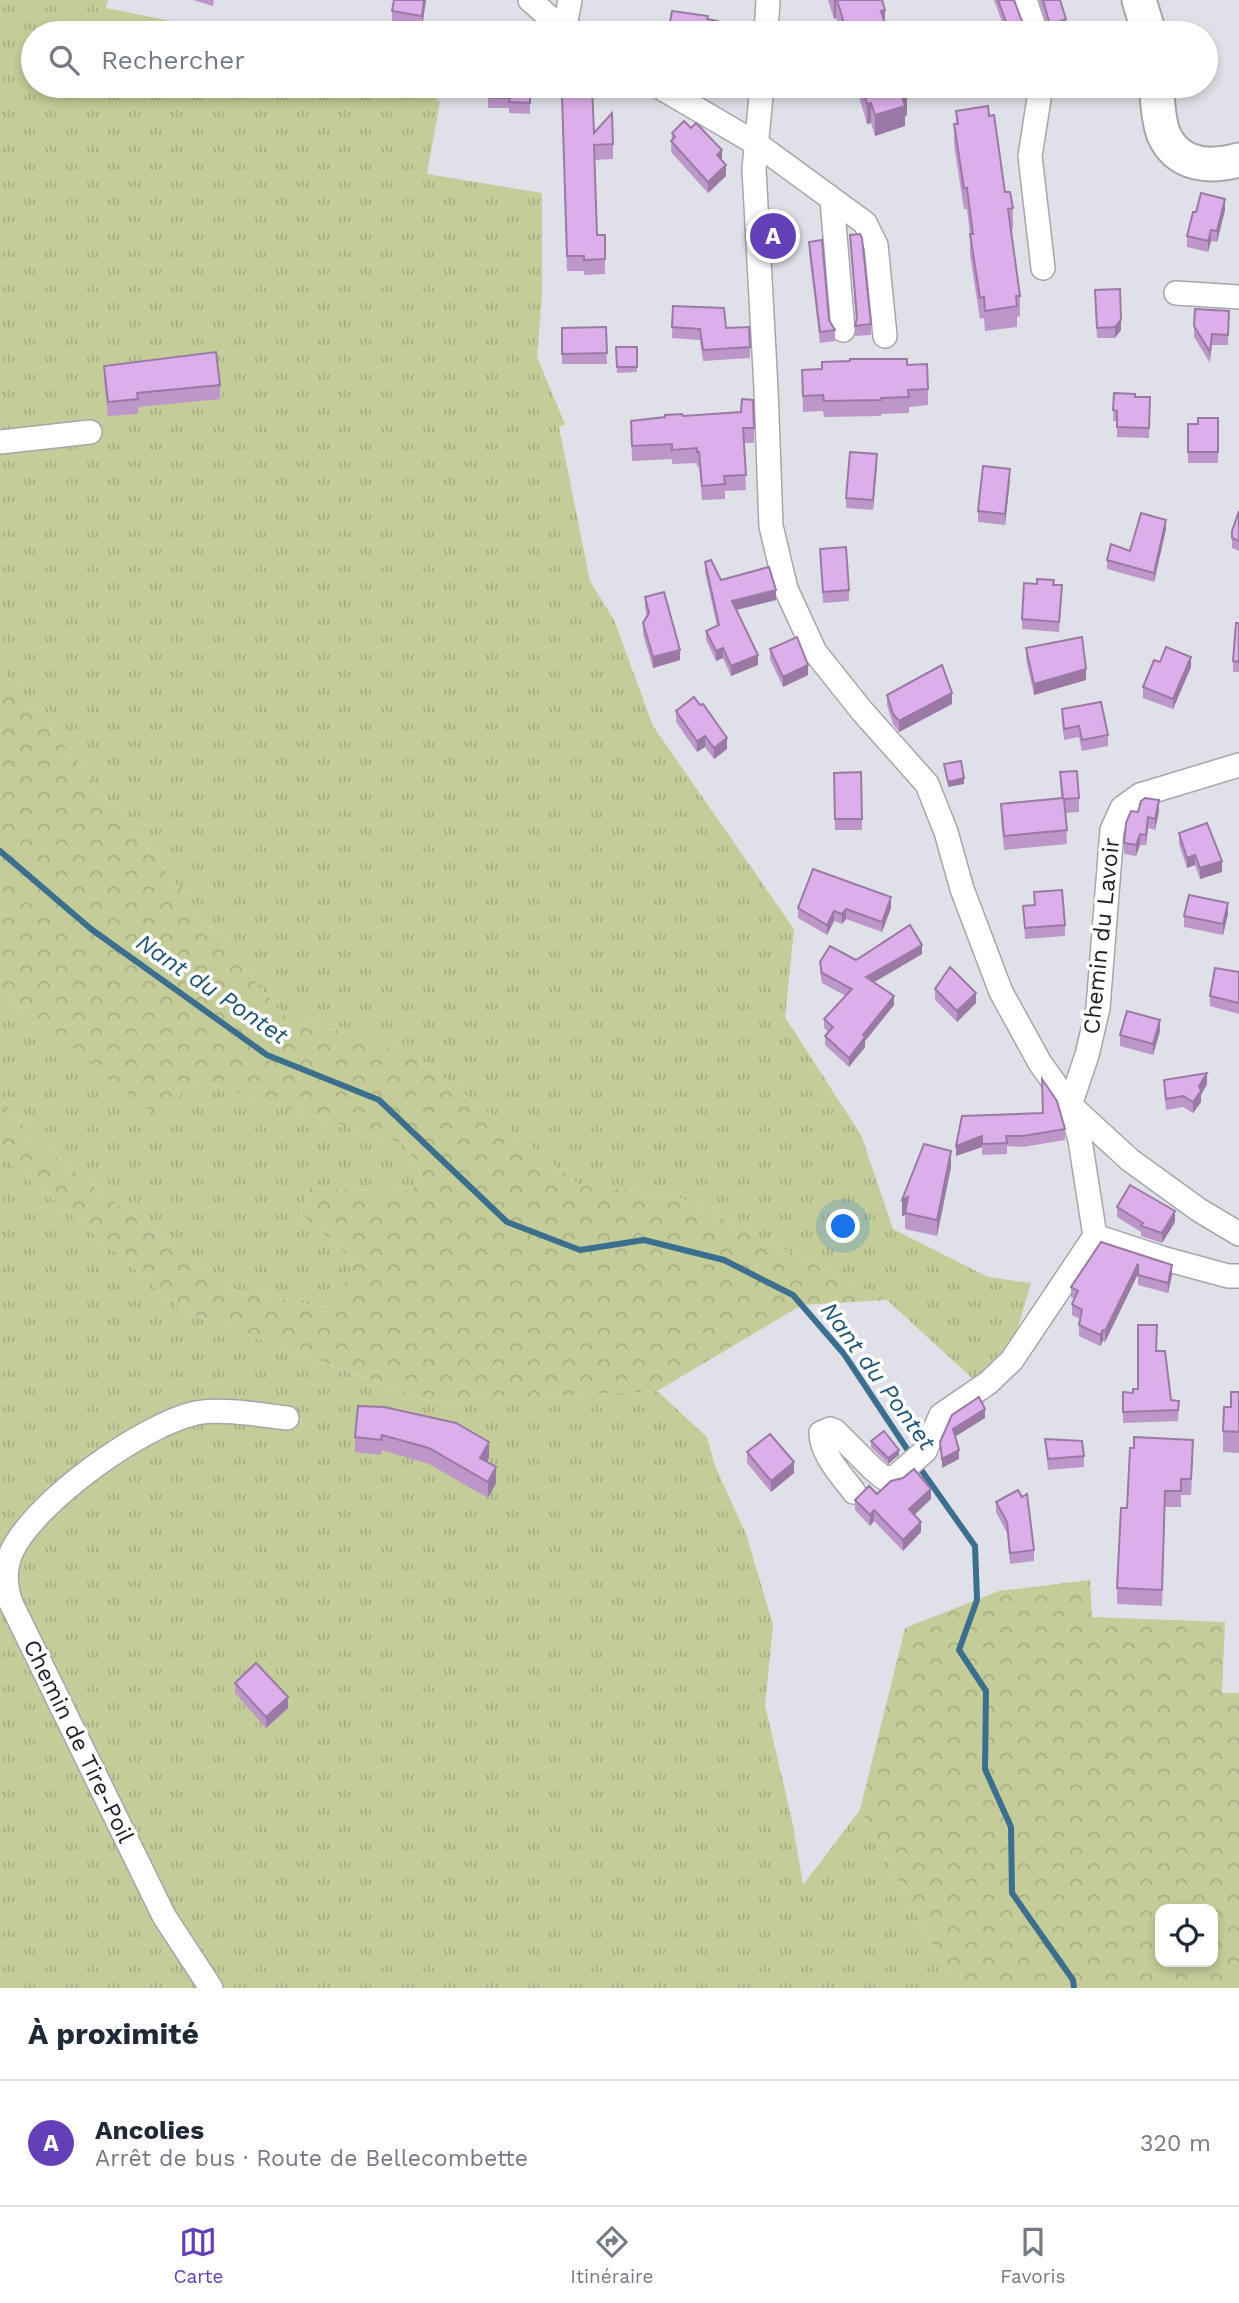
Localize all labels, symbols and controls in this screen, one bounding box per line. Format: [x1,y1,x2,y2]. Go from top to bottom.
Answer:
search box [21,21,1218,98]
icon: search [45,41,83,79]
text: Rechercher [101,45,245,75]
pin: A [750,210,796,262]
street label: Chemin du Lavoir [1078,836,1125,1036]
water label: Nant du Pontet [131,928,294,1051]
your location [826,1209,860,1243]
water label: Nant du Pontet [815,1296,942,1457]
street label: Chemin de Tire-Poil [18,1635,140,1847]
map controls [1155,1904,1218,1967]
button: locate [1155,1904,1218,1967]
text: À proximité [28,2016,199,2051]
text: Ancolies [95,2115,204,2145]
text: A [43,2130,59,2157]
text: 320 m [1140,2130,1211,2157]
text: Arrêt de bus · Route de Bellecombette [95,2145,528,2172]
tab: Carte [173,2223,223,2288]
tab: Itinéraire [570,2223,653,2288]
tab: Favoris [1000,2223,1066,2288]

